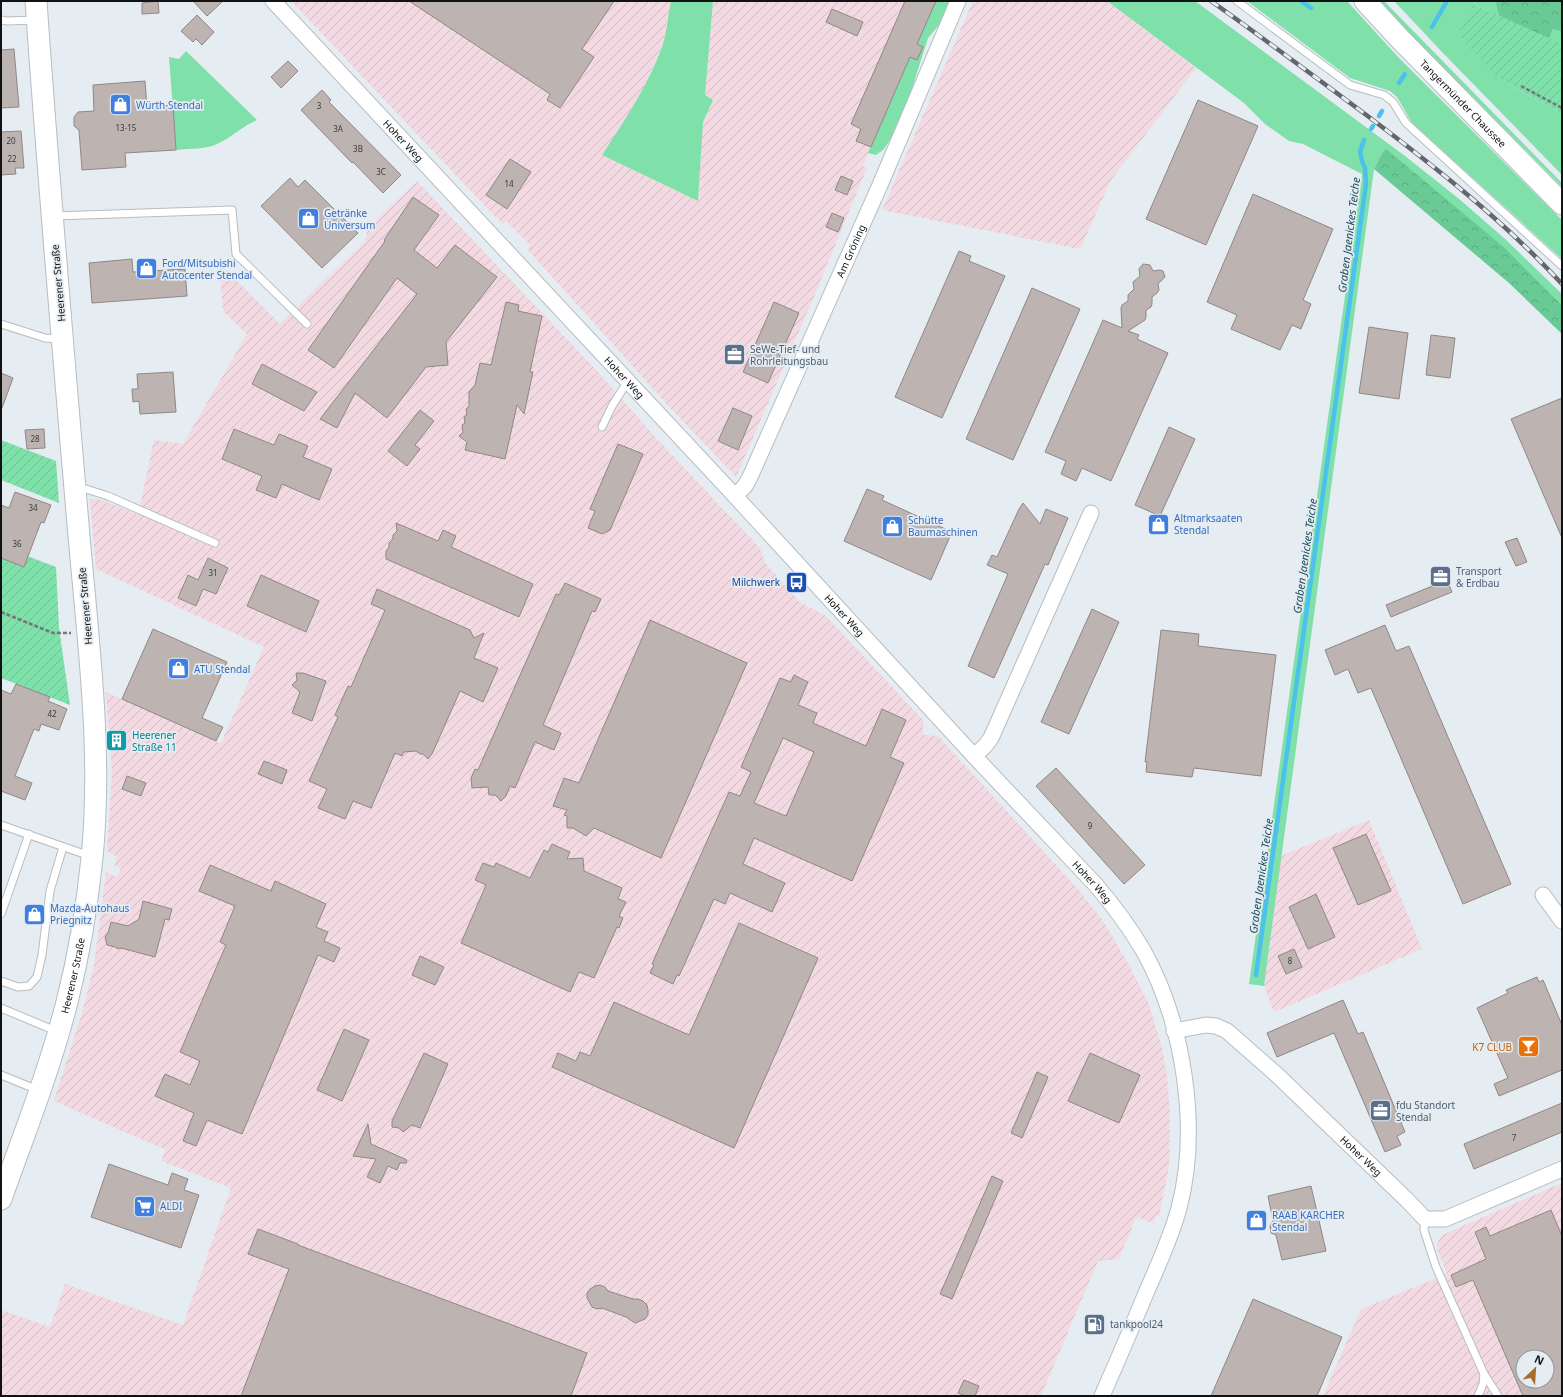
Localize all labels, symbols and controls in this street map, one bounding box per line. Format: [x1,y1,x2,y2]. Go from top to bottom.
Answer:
street label: Tangermünder Chaussee [1417,56,1510,151]
shop icon: Würth Stendal [108,92,134,118]
place label: Würth Stendal [136,98,203,112]
house number: 3 [317,100,322,111]
street label: Hoher Weg [380,116,427,165]
house number: 13-15 [116,122,137,133]
house number: 3A [333,123,344,134]
house number: 20 [6,135,16,146]
house number: 3B [353,143,363,154]
house number: 22 [7,153,17,164]
house number: 3C [376,166,386,177]
water label: Graben Jaenickes Teiche [1334,176,1363,293]
house number: 14 [504,178,514,189]
shop icon: Getränke Universum [296,206,322,232]
place label: Getränke Universum [324,206,375,232]
street label: Am Gröning [833,222,869,280]
street label: Heerener Straße [48,243,68,322]
shop icon: Ford/Mitsubishi Autocenter Stendal [133,256,159,282]
place label: Ford/Mitsubishi Autocenter Stendal [162,256,252,282]
office icon: SeWe-Tief- und Rohrleitungsbau [722,342,748,368]
place label: SeWe-Tief- und Rohrleitungsbau [750,342,828,368]
street label: Hoher Weg [601,353,648,402]
house number: 28 [30,433,40,444]
water label: Graben Jaenickes Teiche [1289,497,1320,614]
house number: 34 [28,502,38,513]
shop icon: Altmarksaaten Stendal [1145,511,1171,537]
place label: Altmarksaaten Stendal [1174,511,1242,537]
shop icon: Schütte Baumaschinen [879,513,905,539]
place label: Schütte Baumaschinen [908,513,978,539]
house number: 36 [12,538,22,549]
office icon: Transport & Erdbau [1427,564,1453,590]
place label: Transport & Erdbau [1456,564,1502,590]
street label: Heerener Straße [75,566,95,645]
house number: 31 [208,567,218,578]
bus stop icon: Milchwerk [783,569,809,595]
place label: Milchwerk [732,575,781,589]
street label: Hoher Weg [821,591,868,639]
shop icon: ATU Stendal [166,656,192,682]
place label: ATU Stendal [194,662,250,676]
house number: 42 [47,708,57,719]
building icon: Heerener Straße 11 [104,728,130,754]
place label: Heerener Straße 11 [132,728,177,754]
water label: Graben Jaenickes Teiche [1245,817,1276,934]
house number: 9 [1088,820,1093,831]
street label: Hoher Weg [1069,857,1115,906]
shop icon: Mazda-Autohaus Priegnitz [21,901,47,927]
place label: Mazda-Autohaus Priegnitz [50,901,130,927]
street label: Heerener Straße [57,936,88,1015]
house number: 8 [1288,955,1293,966]
bar icon: K7 CLUB [1515,1034,1541,1060]
place label: K7 CLUB [1472,1040,1512,1054]
office icon: fdu Standort Stendal [1368,1098,1394,1124]
place label: fdu Standort Stendal [1396,1098,1456,1124]
street label: Hoher Weg [1337,1132,1385,1179]
house number: 7 [1512,1132,1517,1143]
supermarket icon: ALDI [132,1193,158,1219]
place label: ALDI [160,1199,182,1213]
shop icon: RAAB KARCHER Stendal [1244,1208,1270,1234]
place label: RAAB KARCHER Stendal [1272,1208,1345,1234]
fuel station icon: tankpool24 [1081,1311,1107,1337]
place label: tankpool24 [1110,1317,1163,1331]
north arrow [1515,1349,1555,1389]
text: N [1532,1351,1547,1368]

